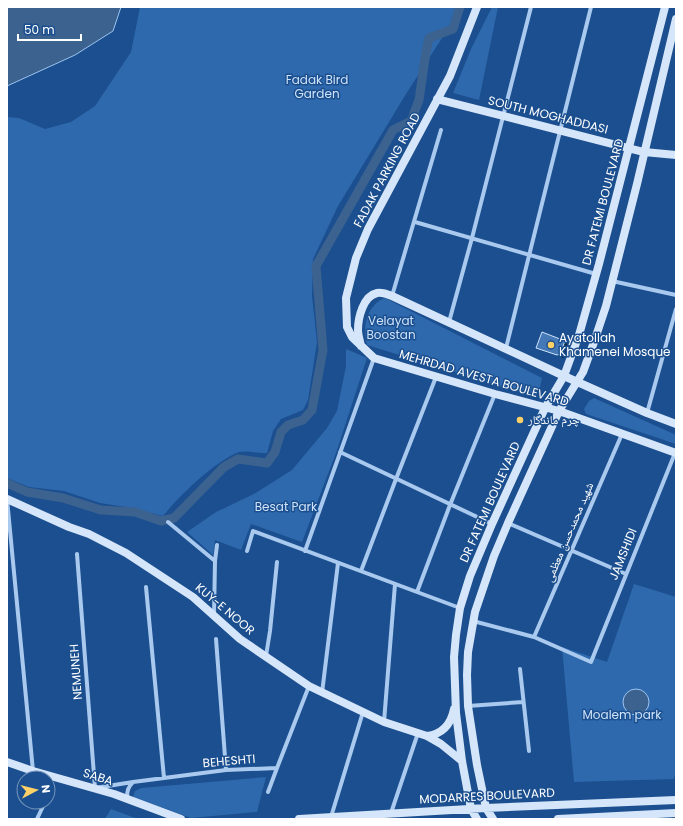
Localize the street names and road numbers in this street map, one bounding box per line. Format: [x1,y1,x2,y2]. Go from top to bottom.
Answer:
street label: SOUTH MOGHADDASI [486,91,610,138]
street label: FADAK PARKING ROAD [349,109,424,230]
street label: DR FATEMI BOULEVARD [577,137,628,267]
street label: MEHRDAD AVESTA BOULEVARD [397,345,571,410]
street label: DR FATEMI BOULEVARD [455,439,524,565]
street label: شهید محمدحسن معظمی [540,479,597,584]
street label: JAMSHIDI [604,525,641,582]
street label: KUY-E NOOR [192,579,259,639]
street label: NEMUNEH [65,644,86,701]
street label: BEHESHTI [202,750,256,771]
street label: SABA [81,764,115,789]
street label: MODARRES BOULEVARD [419,783,555,808]

